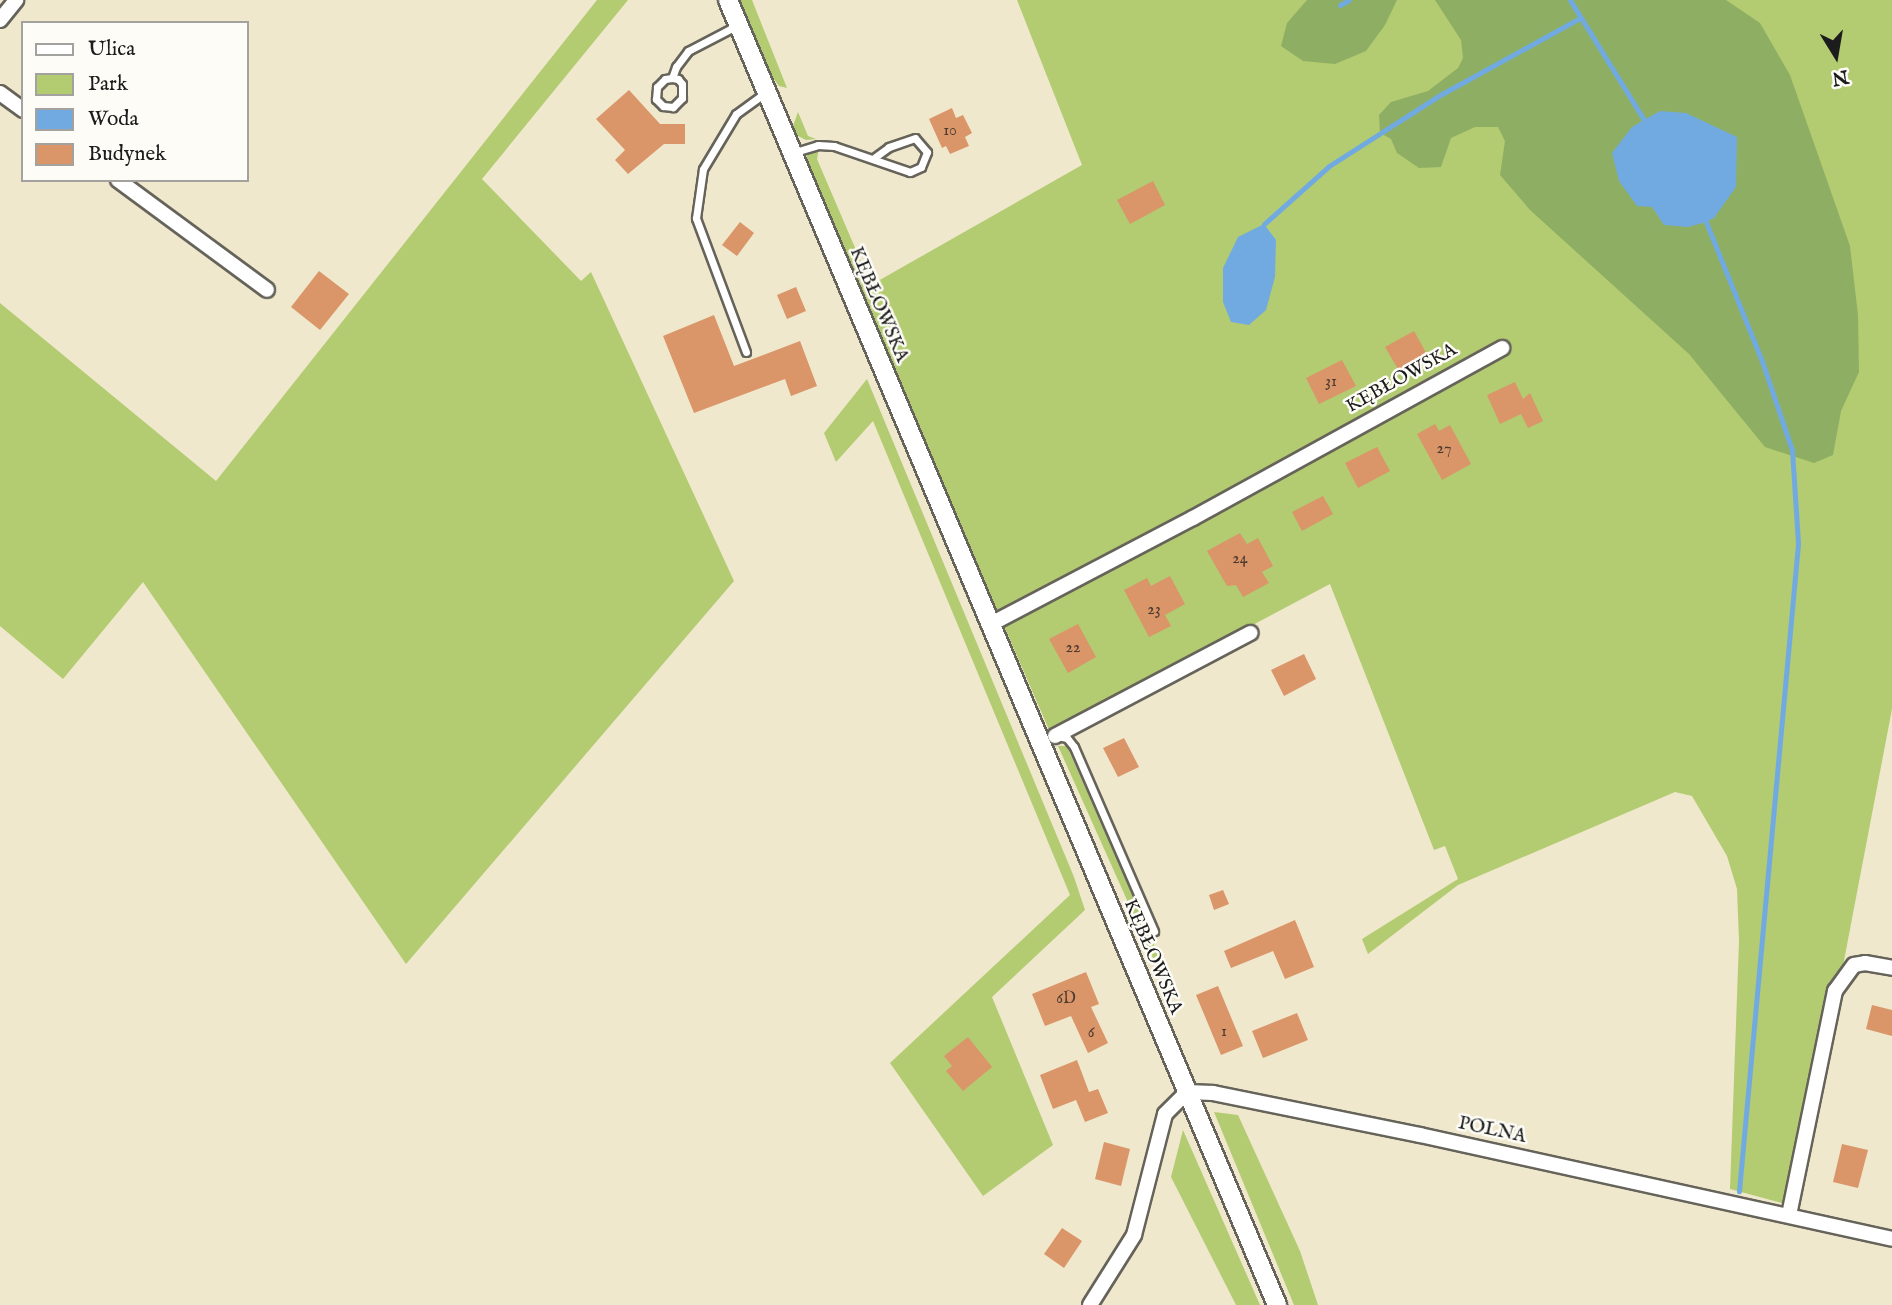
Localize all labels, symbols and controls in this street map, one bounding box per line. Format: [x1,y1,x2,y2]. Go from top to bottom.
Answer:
legend [21,21,248,182]
north arrow [1801,21,1871,91]
text: Ulica [88,36,135,63]
text: N [1830,63,1850,90]
text: Park [88,71,128,98]
text: Woda [88,106,139,133]
house number: 10 [943,121,957,141]
text: Budynek [88,141,166,168]
street label: KĘBŁOWSKA [843,244,913,366]
street label: KĘBŁOWSKA [1343,339,1461,419]
house number: 31 [1325,372,1337,392]
house number: 27 [1437,439,1451,459]
house number: 24 [1232,549,1248,569]
house number: 23 [1147,600,1161,620]
house number: 22 [1065,638,1081,658]
street label: KĘBŁOWSKA [1117,896,1187,1018]
house number: 6D [1056,989,1076,1009]
house number: 1 [1221,1022,1227,1042]
house number: 6 [1088,1023,1094,1043]
street label: POLNA [1456,1113,1528,1149]

